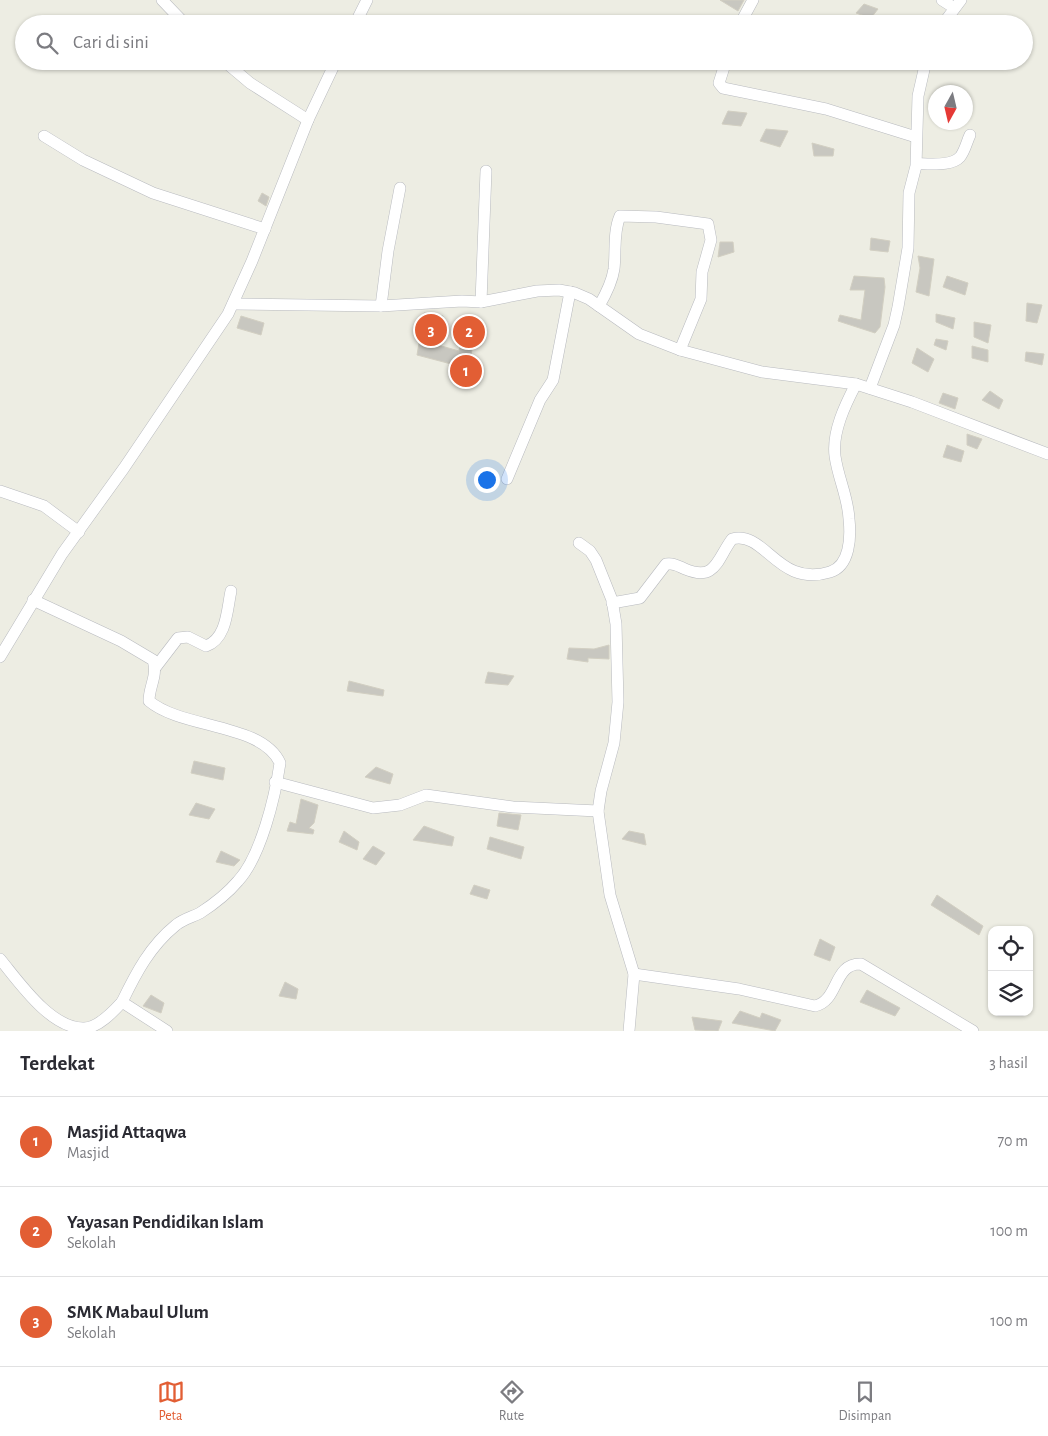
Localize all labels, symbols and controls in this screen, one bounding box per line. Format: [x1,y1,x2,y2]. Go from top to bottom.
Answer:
search box [15,15,1033,70]
icon: search [33,29,61,57]
text: Cari di sini [73,33,149,52]
north arrow [928,85,973,130]
pin: 3 [415,311,447,349]
pin: 2 [453,313,485,351]
pin: 1 [450,352,482,390]
your location [474,467,500,493]
map controls [988,926,1033,1016]
button: locate [988,926,1033,971]
button: layers [988,971,1033,1016]
text: Terdekat [20,1053,95,1074]
text: 3 hasil [989,1055,1028,1071]
text: Masjid Attaqwa [67,1123,187,1142]
text: 1 [33,1133,39,1149]
text: 70 m [997,1133,1028,1149]
text: Masjid [67,1145,109,1161]
text: Yayasan Pendidikan Islam [67,1213,264,1232]
text: 2 [32,1223,40,1239]
text: 100 m [990,1223,1028,1239]
text: Sekolah [67,1235,116,1251]
text: SMK Mabaul Ulum [67,1303,209,1322]
text: 3 [33,1313,39,1329]
text: 100 m [990,1313,1028,1329]
text: Sekolah [67,1325,116,1341]
tab: Peta [157,1378,185,1425]
tab: Rute [498,1378,526,1425]
tab: Disimpan [839,1378,891,1425]

